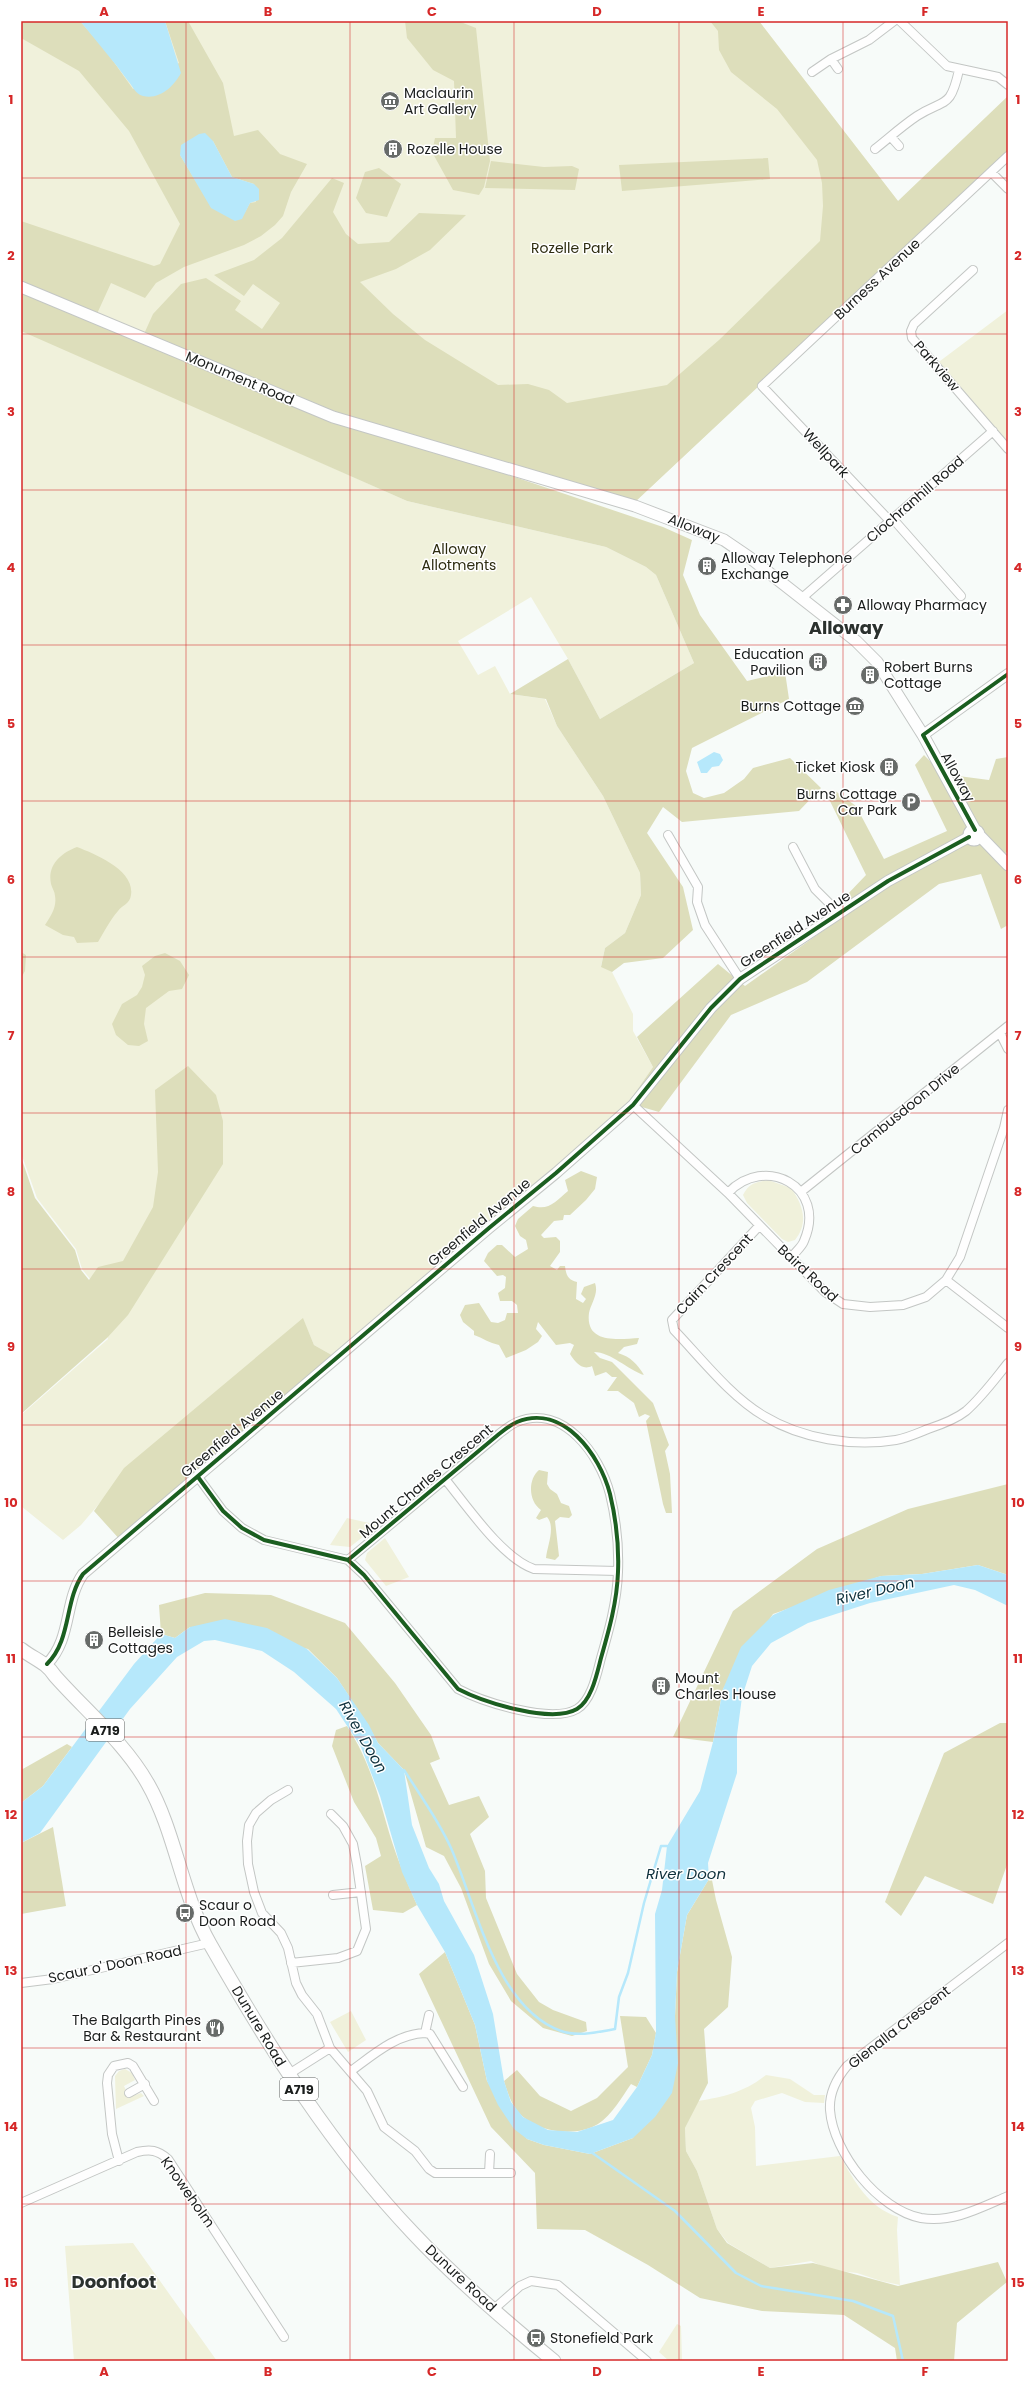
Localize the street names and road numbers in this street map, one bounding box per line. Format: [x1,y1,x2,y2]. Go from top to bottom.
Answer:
street label: Burness Avenue [829,234,925,324]
street label: Parkview [909,336,965,396]
street label: Monument Road [183,346,297,410]
street label: Wellpark [798,424,855,483]
street label: Clochranhill Road [862,451,968,547]
street label: Alloway [665,509,723,547]
street label: Alloway [936,748,980,806]
street label: Greenfield Avenue [736,885,855,972]
street label: Cambusdoon Drive [846,1058,964,1159]
street label: Greenfield Avenue [423,1173,535,1271]
street label: Cairn Crescent [671,1229,757,1319]
street label: Baird Road [773,1240,843,1306]
street label: Greenfield Avenue [176,1384,288,1482]
street label: Mount Charles Crescent [355,1419,497,1543]
road number: A719 [86,1719,124,1741]
street label: Scaur o' Doon Road [46,1940,184,1988]
street label: Glenalla Crescent [844,1981,954,2073]
street label: Dunure Road [227,1982,291,2070]
road number: A719 [280,2078,318,2100]
street label: Knoweholm [156,2153,220,2231]
street label: Dunure Road [421,2240,501,2316]

